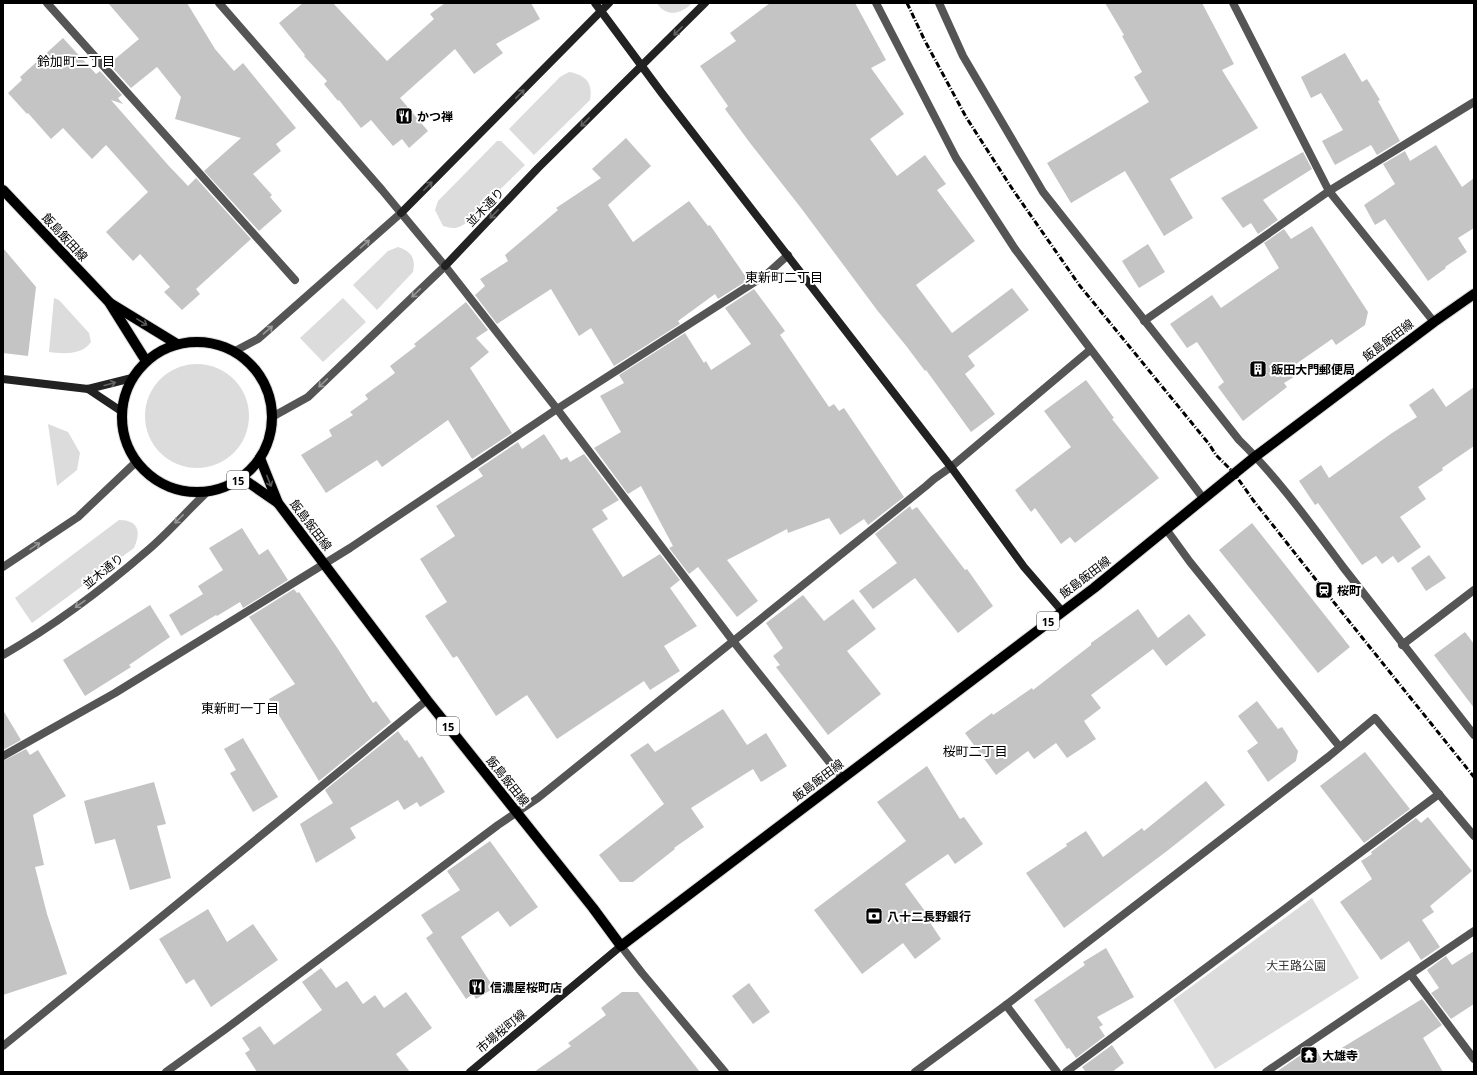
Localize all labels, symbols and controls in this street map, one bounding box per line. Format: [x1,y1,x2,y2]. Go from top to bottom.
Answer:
one-way arrow [673,26,683,36]
district label: 鈴加町二丁目 [37,52,115,70]
one-way arrow [515,89,525,99]
restaurant icon: かつ禅 [394,106,414,126]
place label: かつ禅 [417,108,453,125]
one-way arrow [580,117,590,127]
one-way arrow [423,181,433,191]
street label: 並木通り [462,184,508,230]
street label: 飯島飯田線 [38,209,92,265]
one-way arrow [490,209,499,219]
one-way arrow [360,240,371,249]
district label: 東新町二丁目 [745,268,823,286]
one-way arrow [411,288,422,297]
street label: 飯島飯田線 [1359,315,1417,365]
one-way arrow [136,318,147,326]
one-way arrow [262,326,273,335]
building icon: 飯田大門郵便局 [1248,359,1268,379]
place label: 飯田大門郵便局 [1271,361,1355,378]
one-way arrow [318,378,328,387]
one-way arrow [103,380,116,387]
road number: 15 [227,471,249,489]
one-way arrow [266,474,274,486]
street label: 飯島飯田線 [286,496,336,554]
one-way arrow [174,515,184,524]
one-way arrow [30,542,41,550]
street label: 並木通り [79,549,127,593]
street label: 飯島飯田線 [1056,552,1114,602]
station icon: 桜町 [1314,580,1334,600]
place label: 桜町 [1337,582,1361,599]
one-way arrow [75,600,86,608]
road number: 15 [1037,612,1059,630]
district label: 東新町一丁目 [201,699,279,717]
road number: 15 [437,717,459,735]
district label: 桜町二丁目 [942,742,1008,760]
street label: 飯島飯田線 [483,752,533,810]
street label: 飯島飯田線 [789,755,847,805]
bank icon: 八十二長野銀行 [864,906,884,926]
place label: 八十二長野銀行 [887,908,971,925]
park label: 大王路公園 [1266,957,1326,974]
restaurant icon: 信濃屋桜町店 [467,977,487,997]
place label: 信濃屋桜町店 [490,979,562,996]
street label: 市場桜町線 [473,1005,529,1057]
temple icon: 大雄寺 [1299,1045,1319,1065]
place label: 大雄寺 [1322,1047,1358,1064]

